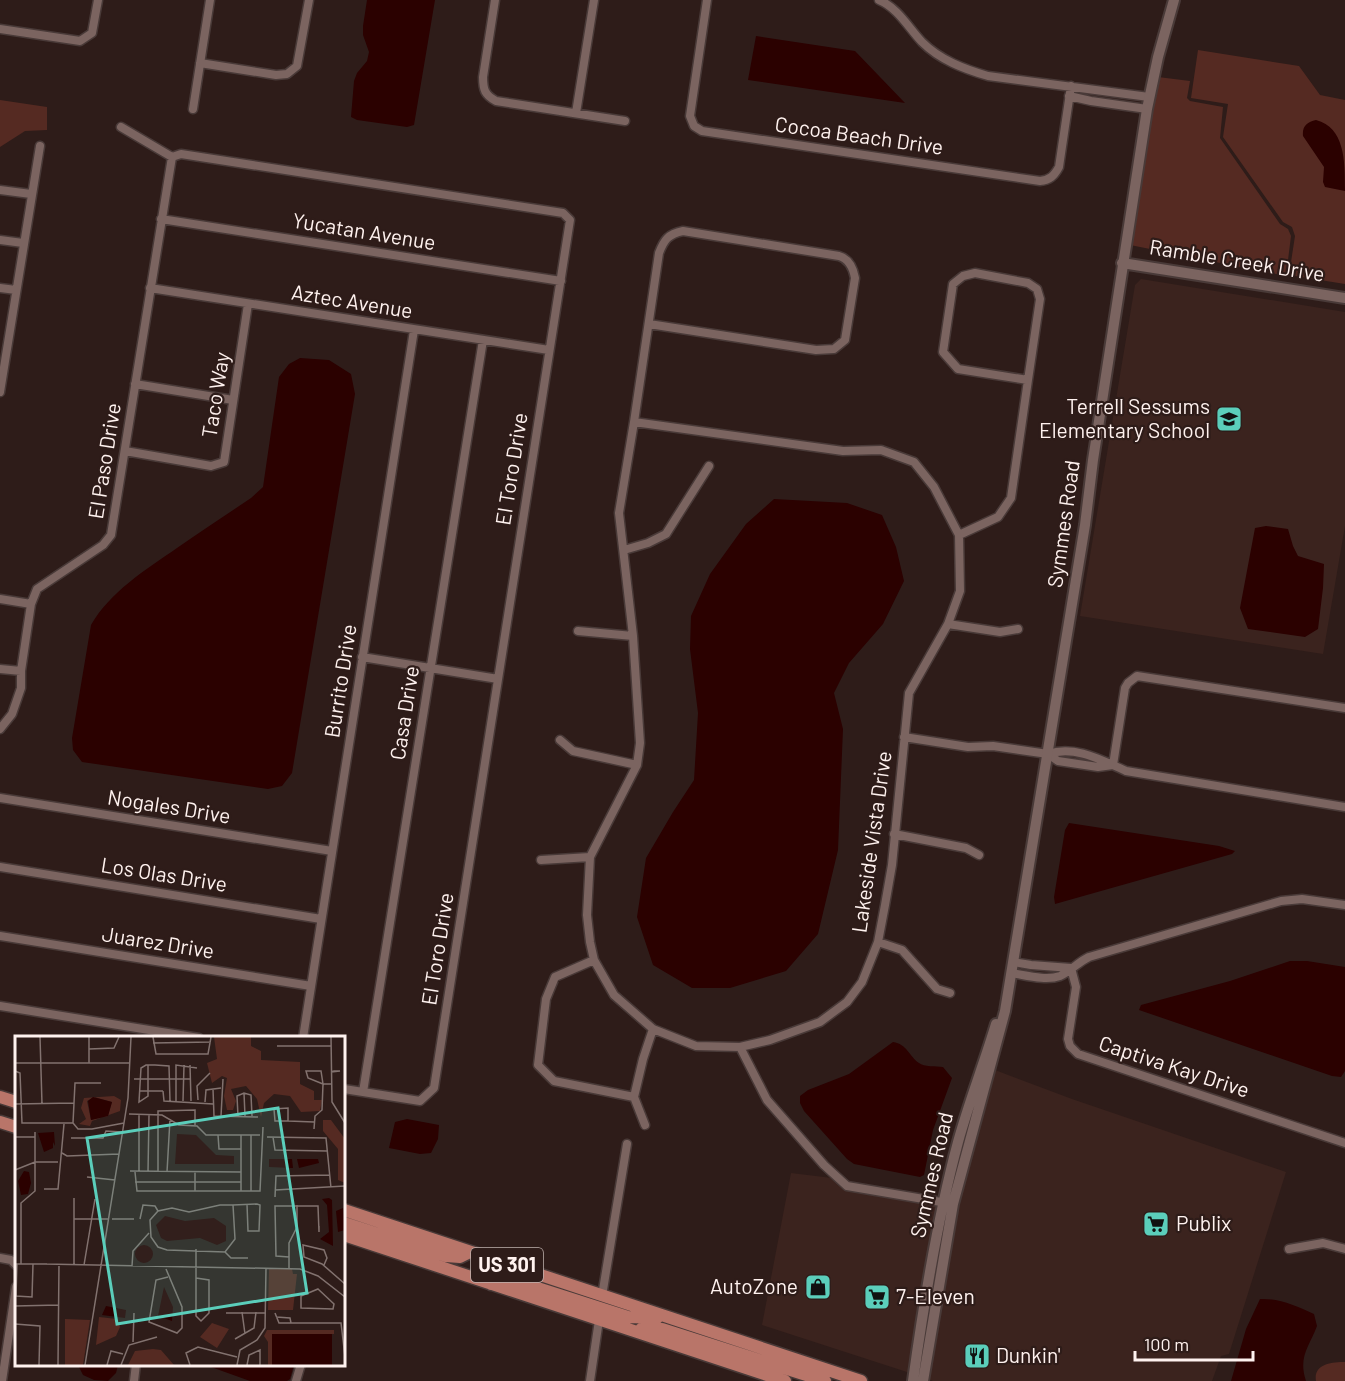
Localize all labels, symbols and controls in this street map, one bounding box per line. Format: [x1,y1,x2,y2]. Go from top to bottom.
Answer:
street label: Cocoa Beach Drive [773,110,945,159]
street label: Yucatan Avenue [291,207,438,254]
street label: Ramble Creek Drive [1148,233,1327,286]
street label: Aztec Avenue [290,279,415,322]
street label: Taco Way [195,350,234,439]
place label: Terrell Sessums Elementary School [1039,393,1210,442]
street label: El Paso Drive [82,401,125,521]
school or university icon: Terrell Sessums Elementary School [1214,404,1244,434]
street label: El Toro Drive [489,411,532,527]
street label: Symmes Road [1041,459,1084,589]
street label: Burrito Drive [318,622,361,739]
street label: Casa Drive [384,664,423,762]
street label: Lakeside Vista Drive [845,749,896,934]
street label: Nogales Drive [106,783,233,828]
street label: Los Olas Drive [99,851,229,896]
street label: El Toro Drive [415,891,458,1007]
street label: Juarez Drive [100,920,216,963]
street label: Captiva Kay Drive [1096,1029,1253,1102]
inset map [15,1036,345,1366]
street label: Symmes Road [904,1109,957,1240]
supermarket icon: Publix [1141,1209,1171,1239]
place label: Publix [1176,1210,1231,1235]
road number: US 301 [471,1248,543,1282]
shop icon: AutoZone [803,1272,833,1302]
place label: AutoZone [710,1273,798,1298]
supermarket icon: 7-Eleven [862,1282,892,1312]
place label: 7-Eleven [896,1283,975,1308]
scale bar [1135,1324,1254,1362]
text: 100 m [1144,1333,1189,1355]
restaurant icon: Dunkin' [962,1341,992,1371]
place label: Dunkin' [996,1342,1061,1367]

